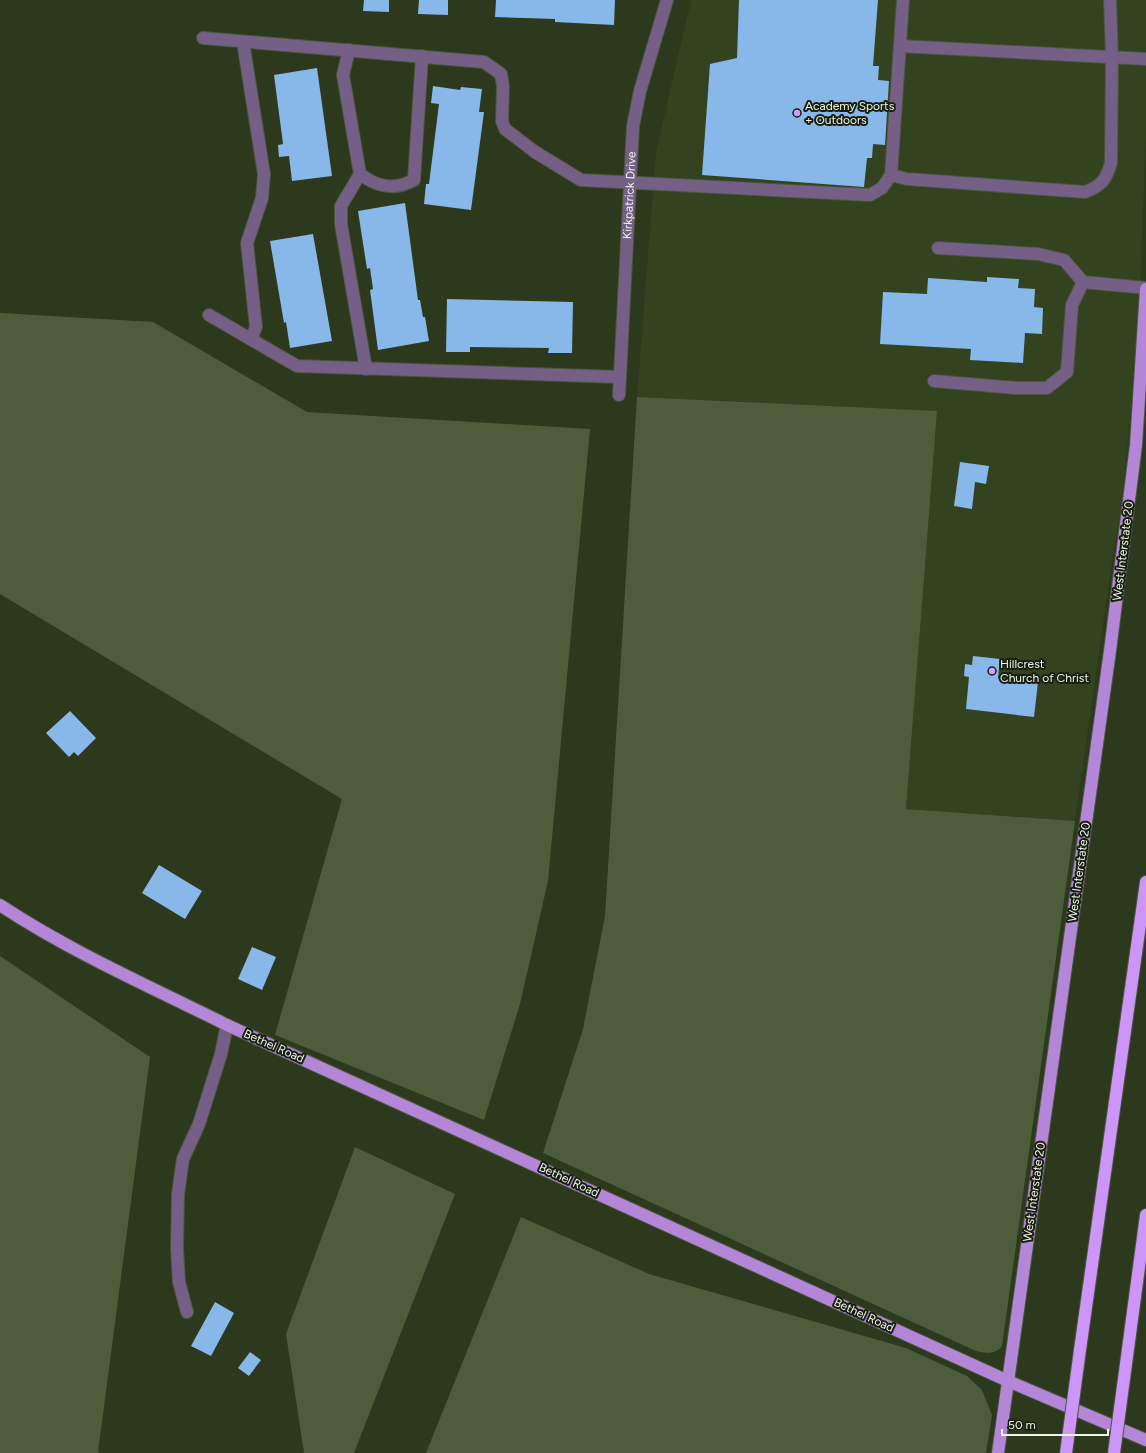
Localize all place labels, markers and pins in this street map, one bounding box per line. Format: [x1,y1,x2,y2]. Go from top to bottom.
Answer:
place label: Academy Sports + Outdoors [805,99,895,127]
marker: Academy Sports + Outdoors [792,108,802,118]
place label: Hillcrest Church of Christ [1000,657,1089,685]
marker: Hillcrest Church of Christ [987,666,997,676]

